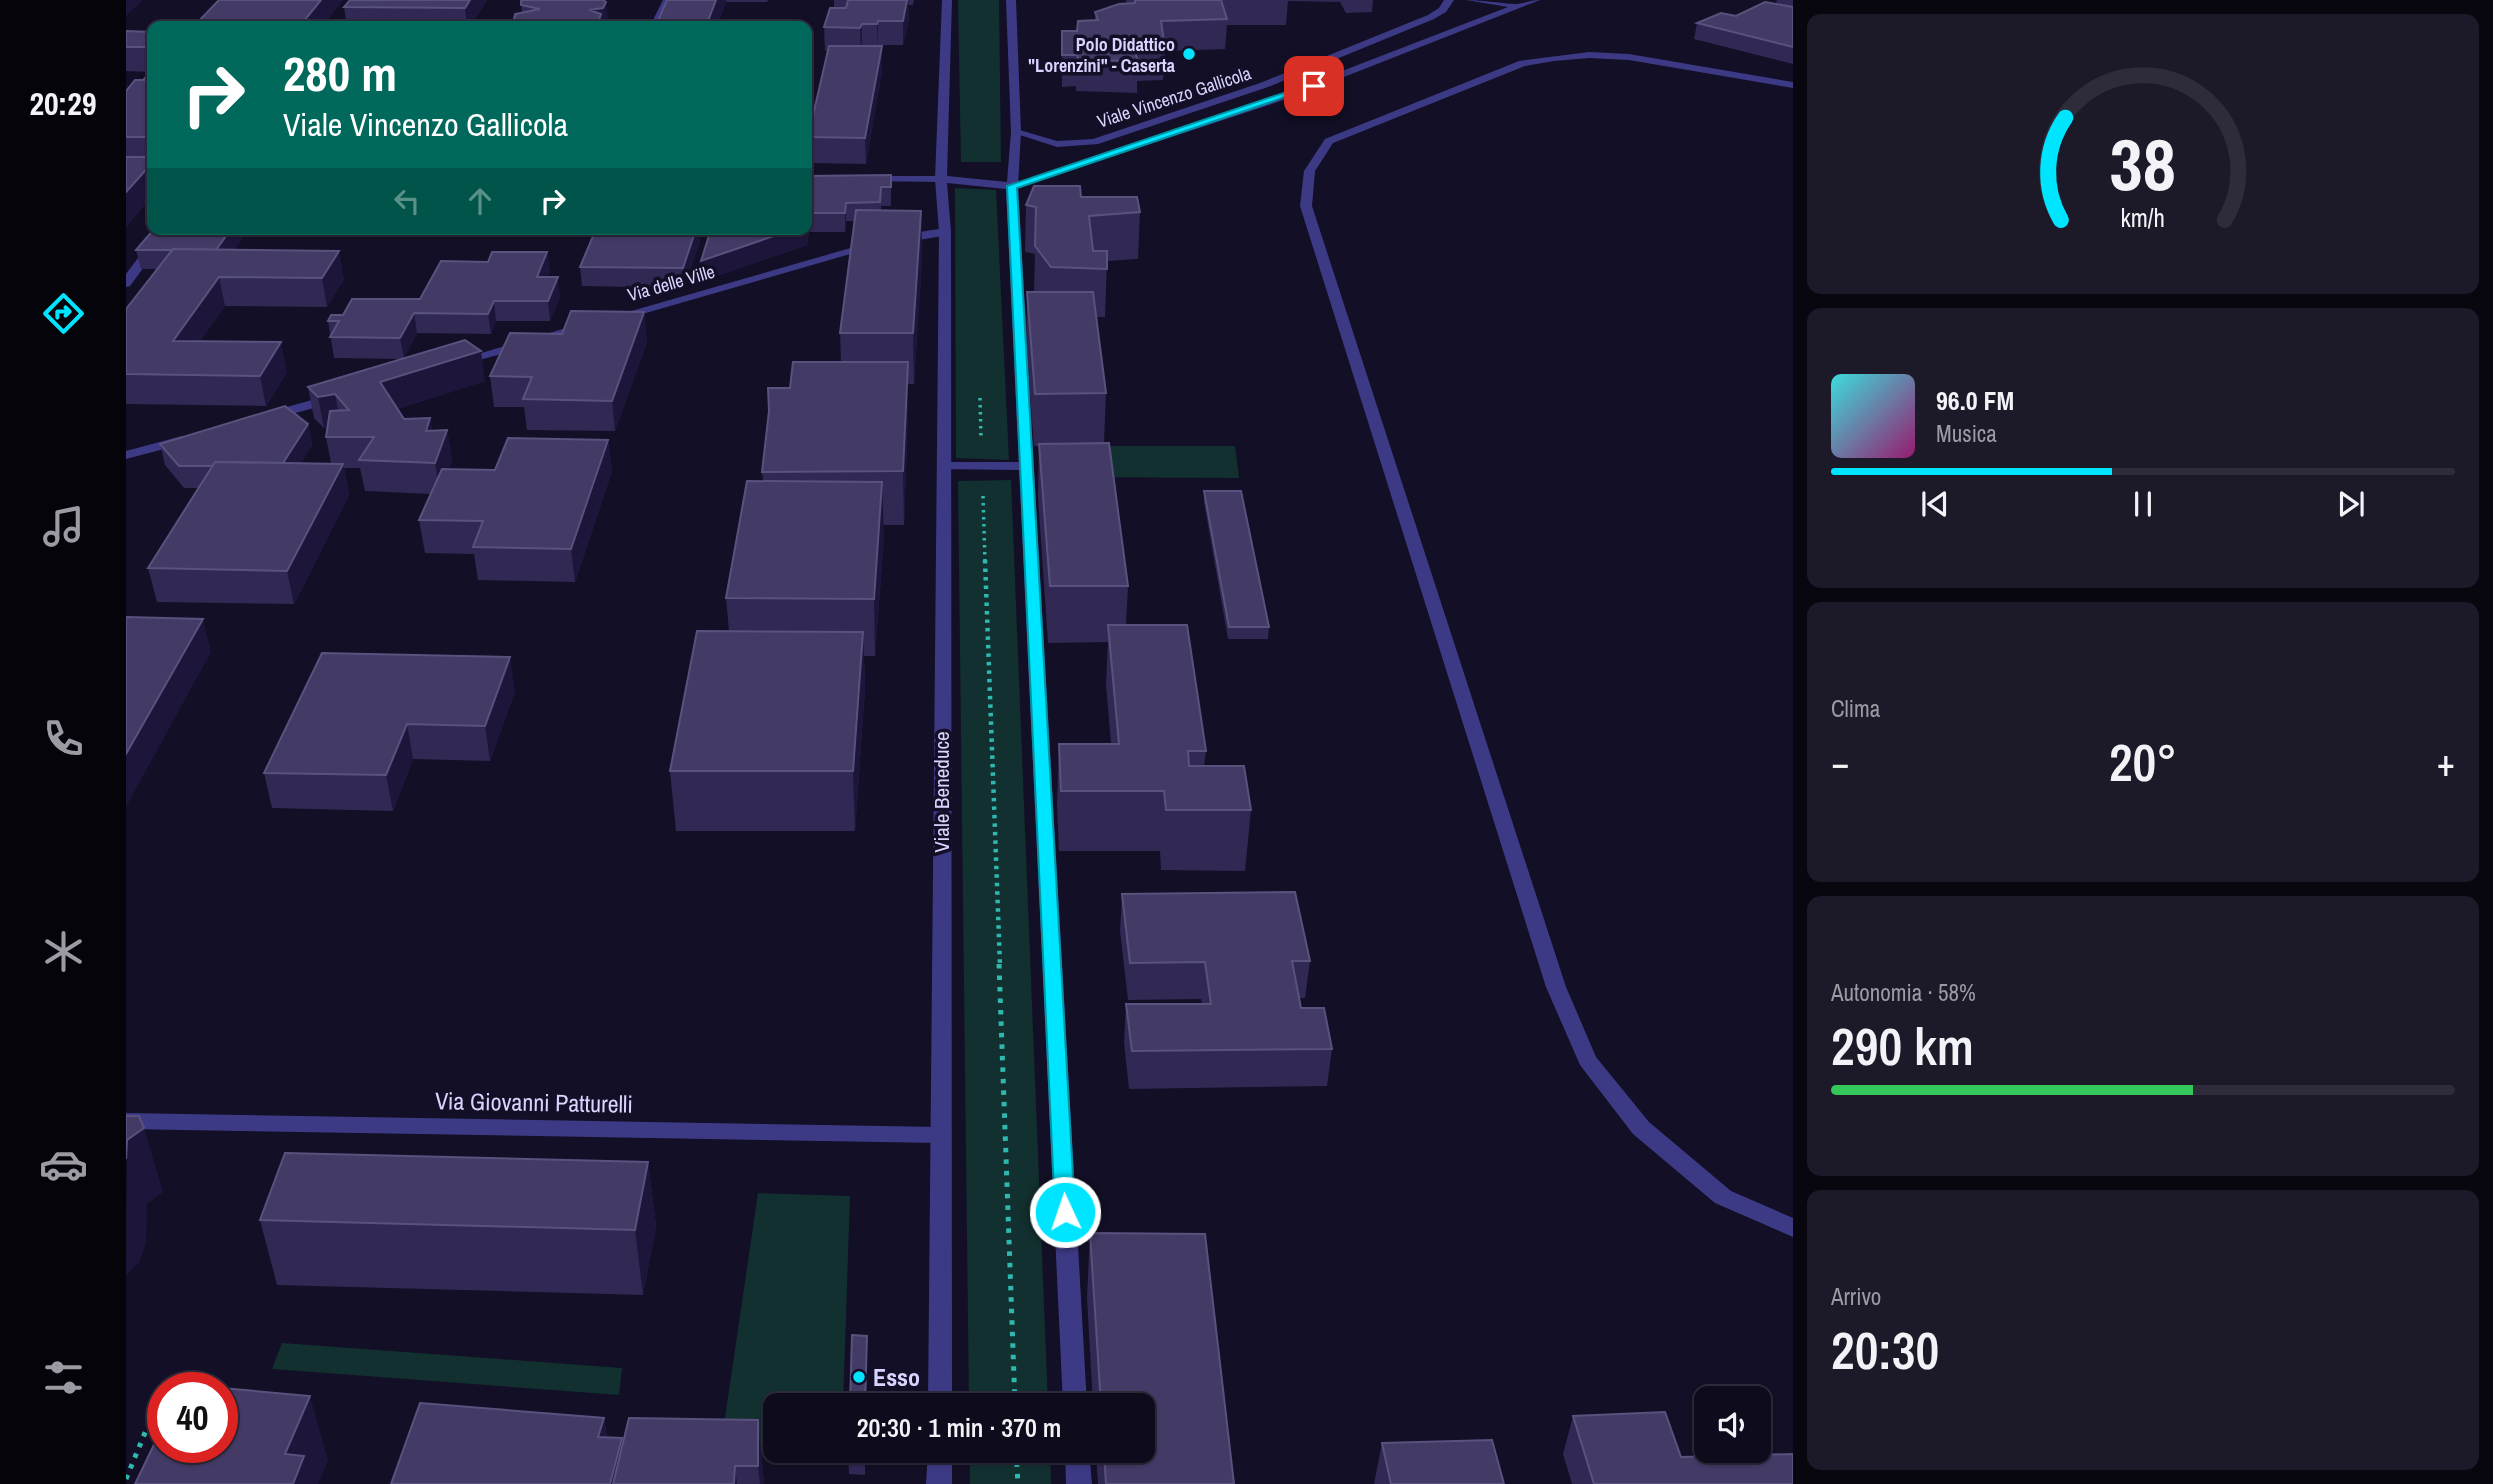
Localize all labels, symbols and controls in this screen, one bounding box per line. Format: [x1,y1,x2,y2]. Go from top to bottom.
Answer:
place label: Polo Didattico "Lorenzini" - Caserta [1028,32,1176,78]
text: 280 m [283,40,397,106]
marker: Polo Didattico "Lorenzini" - Caserta [1181,46,1197,62]
icon: right [168,49,259,140]
pin [1284,56,1344,116]
street label: Viale Vincenzo Gallicola [1094,60,1254,134]
icon: arrive [1295,67,1333,105]
text: 20:29 [29,82,97,125]
text: Viale Vincenzo Gallicola [283,103,568,146]
text: 38 [2110,115,2176,213]
icon: left [388,182,426,220]
icon: ahead [461,182,499,220]
icon: right [534,182,572,220]
text: km/h [2121,201,2165,235]
street label: Via delle Ville [624,259,718,307]
icon: directions [39,289,88,338]
text: 96.0 FM [1936,383,2014,418]
text: Musica [1936,418,1997,449]
icon: previous [1916,485,1954,523]
icon: pause [2124,485,2162,523]
icon: next [2332,485,2370,523]
icon: music [39,502,88,551]
text: Clima [1831,693,1880,724]
icon: phone [39,714,88,763]
text: 20° [2109,727,2177,797]
street label: Viale Beneduce [927,731,956,853]
text: − [1831,737,1849,788]
text: + [2437,737,2455,788]
icon: climate [39,927,88,976]
text: Autonomia · 58% [1831,977,1976,1008]
text: 290 km [1831,1011,1974,1081]
street label: Via Giovanni Patturelli [435,1084,633,1120]
icon: car [39,1140,88,1189]
position arrow [1028,1175,1102,1249]
text: Arrivo [1831,1281,1881,1312]
text: 20:30 [1831,1315,1939,1385]
icon: filters [39,1353,88,1402]
place label: Esso [873,1361,920,1393]
marker: Esso [851,1369,867,1385]
speed limit sign: 40 [147,1372,238,1463]
map controls [1694,1386,1771,1463]
button: sound [1694,1386,1771,1463]
text: 20:30 · 1 min · 370 m [857,1410,1061,1445]

